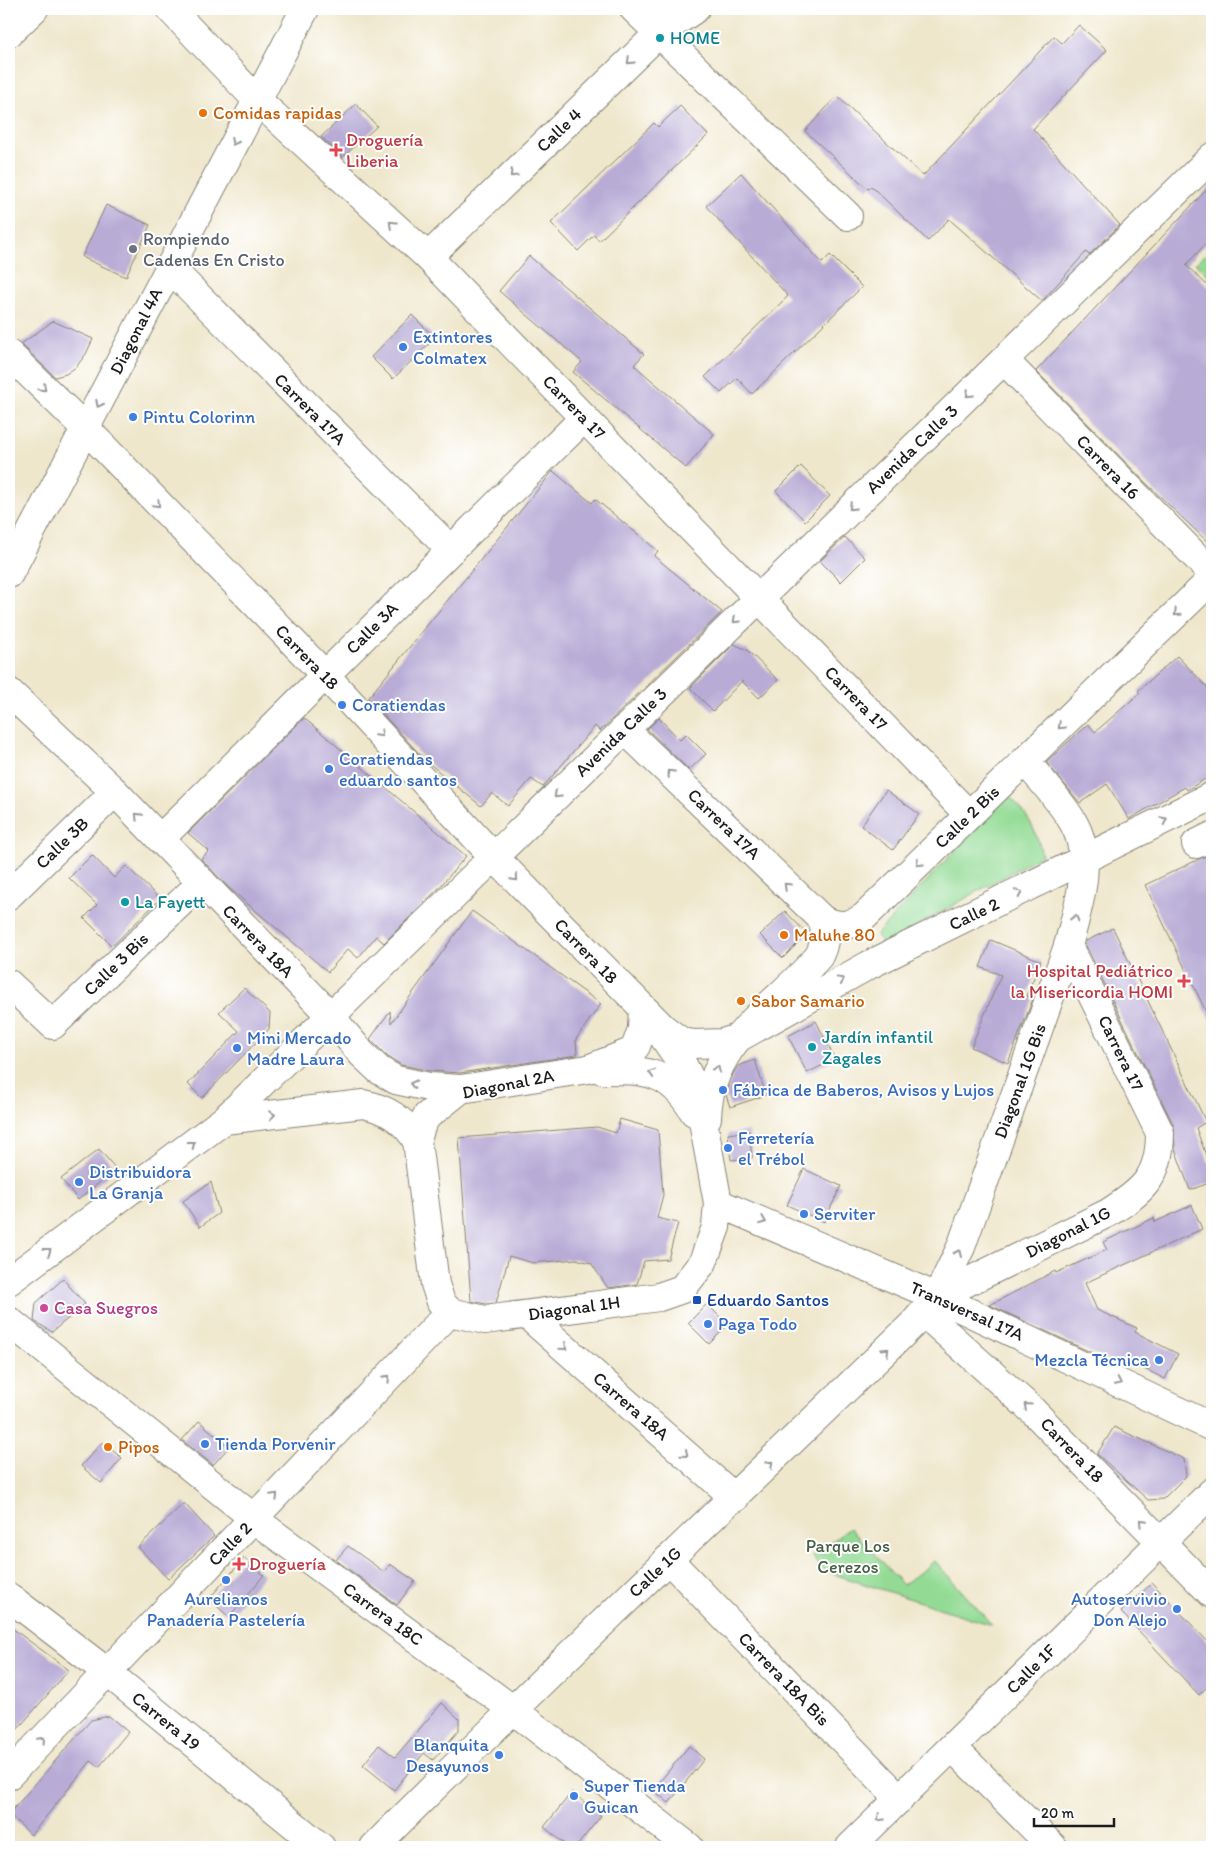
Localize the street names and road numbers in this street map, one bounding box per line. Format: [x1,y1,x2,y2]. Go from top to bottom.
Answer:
street label: Calle 4 [532,103,586,157]
street label: Diagonal 4A [105,284,167,378]
street label: Carrera 17A [269,368,351,450]
street label: Carrera 17 [538,370,610,444]
street label: Avenida Calle 3 [862,400,963,498]
street label: Carrera 16 [1072,430,1144,504]
street label: Calle 3A [341,597,403,659]
street label: Carrera 18 [271,620,344,694]
street label: Carrera 17 [820,661,892,735]
street label: Avenida Calle 3 [571,683,672,781]
street label: Calle 2 Bis [930,781,1004,853]
street label: Carrera 17A [683,784,765,864]
street label: Calle 3B [31,812,93,874]
street label: Calle 2 [945,892,1003,936]
street label: Carrera 18A [218,900,299,983]
street label: Carrera 18 [550,914,623,988]
street label: Calle 3 Bis [79,928,153,1000]
street label: Carrera 17 [1093,1012,1149,1094]
street label: Diagonal 1G Bis [989,1021,1051,1141]
street label: Diagonal 2A [460,1064,556,1104]
street label: Diagonal 1G [1022,1201,1114,1263]
street label: Transversal 17A [907,1276,1028,1346]
street label: Diagonal 1H [527,1291,621,1325]
street label: Carrera 18A [588,1367,674,1445]
street label: Carrera 18 [1036,1413,1109,1487]
street label: Calle 2 [204,1517,257,1571]
street label: Calle 1G [624,1542,686,1602]
street label: Carrera 18C [339,1578,427,1650]
street label: Carrera 18A Bis [734,1627,834,1731]
street label: Calle 1F [1002,1639,1061,1698]
street label: Carrera 19 [127,1687,205,1755]

